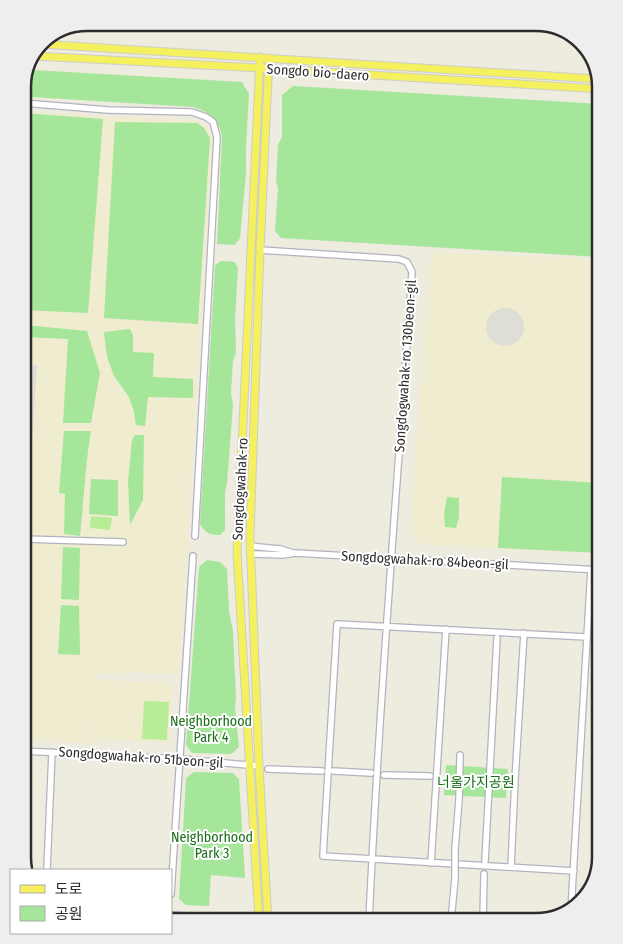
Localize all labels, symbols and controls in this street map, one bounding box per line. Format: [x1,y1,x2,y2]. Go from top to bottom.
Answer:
street label: Songdo bio-daero [266,60,370,85]
street label: Songdogwahak-ro 130beon-gil [391,279,420,453]
street label: Songdogwahak-ro [229,437,252,541]
street label: Songdogwahak-ro 84beon-gil [341,548,509,573]
park label: Neighborhood Park 4 [170,713,252,746]
street label: Songdogwahak-ro 51beon-gil [58,743,224,772]
park label: 너울가지공원 [437,774,515,791]
park label: Neighborhood Park 3 [171,829,253,862]
legend [10,869,172,934]
text: 도로 [55,880,83,898]
text: 공원 [55,905,83,923]

